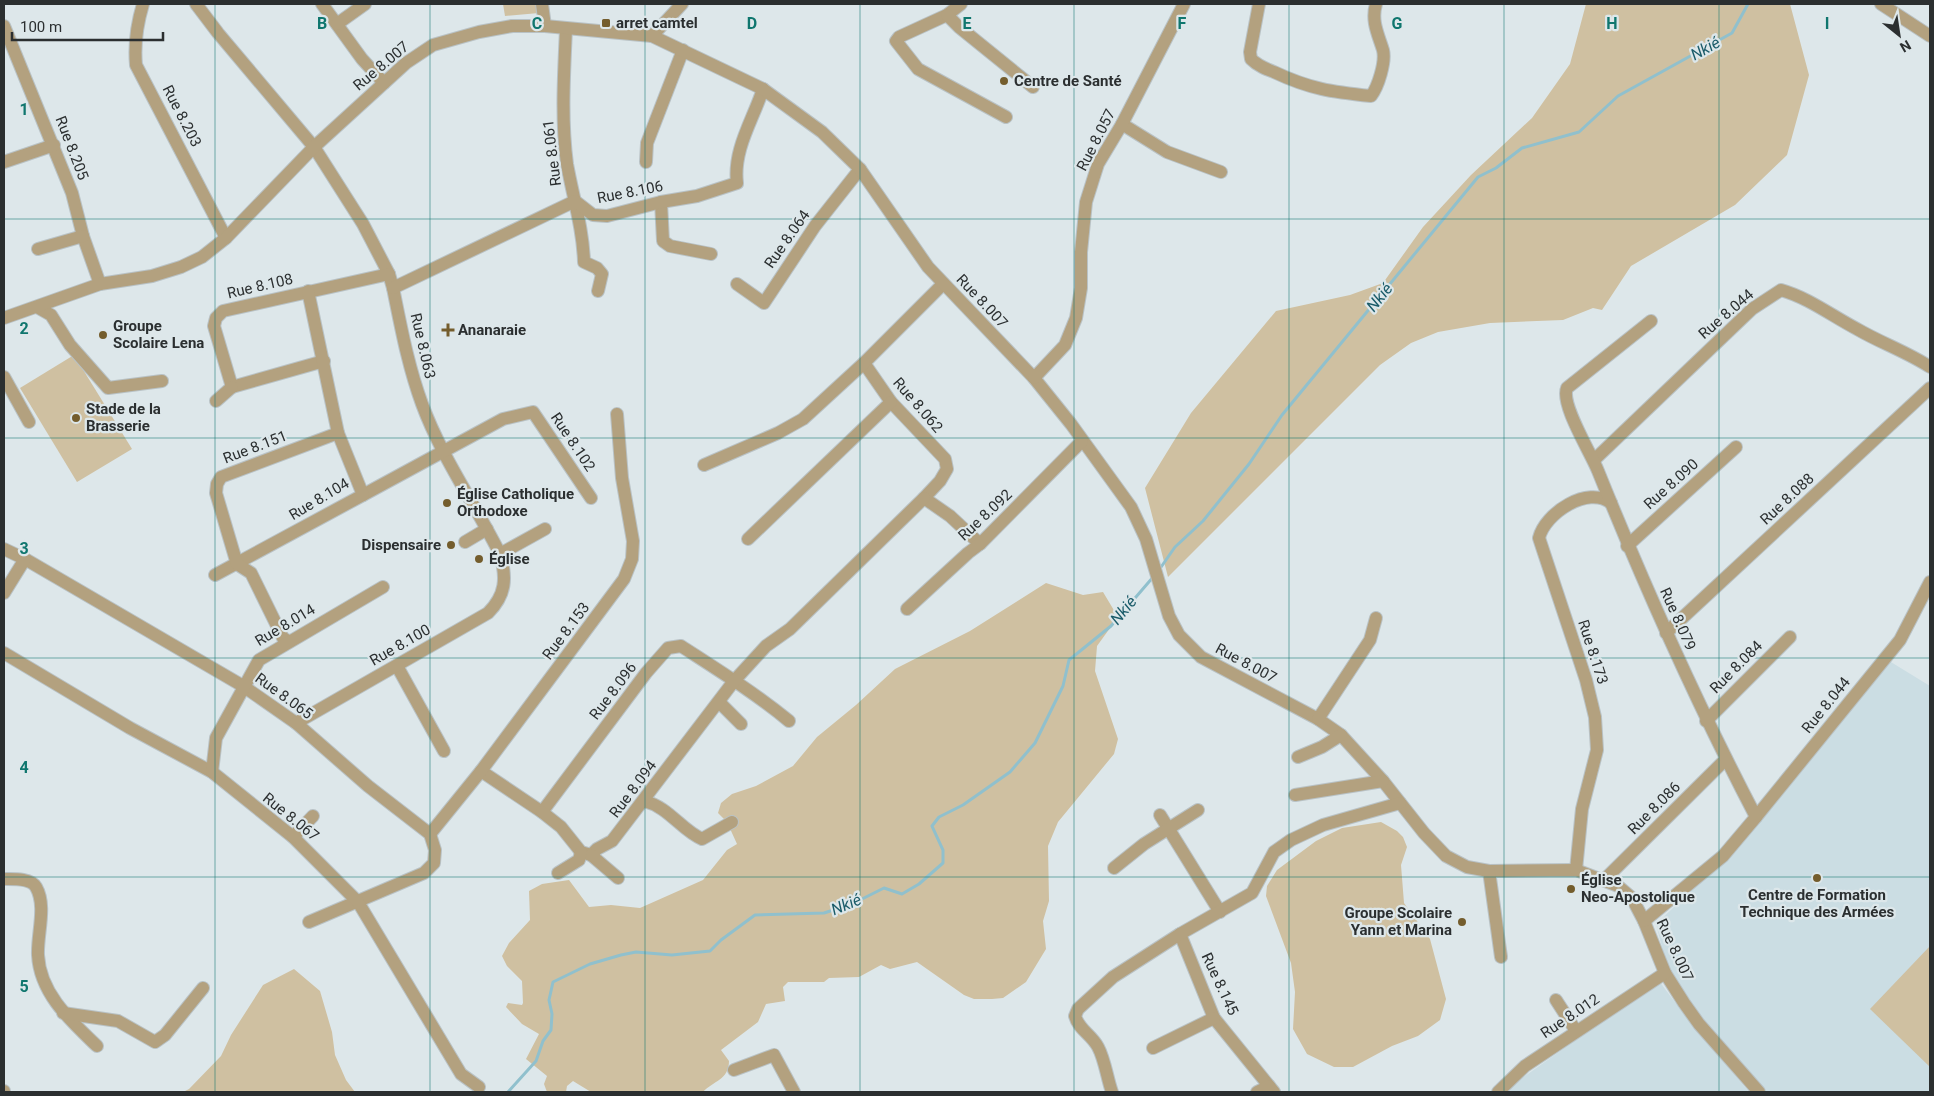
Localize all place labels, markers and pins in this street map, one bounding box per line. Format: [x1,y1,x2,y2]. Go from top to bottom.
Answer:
place label: arret camtel [616,14,698,32]
marker: arret camtel [600,17,612,29]
place label: Centre de Santé [1014,72,1122,90]
marker: Centre de Santé [998,75,1010,87]
place label: Groupe Scolaire Lena [113,317,204,352]
place label: Ananaraie [458,321,526,339]
marker: Ananaraie [442,324,454,336]
marker: Groupe Scolaire Lena [97,329,109,341]
place label: Stade de la Brasserie [86,400,161,435]
marker: Stade de la Brasserie [70,412,82,424]
place label: Église Catholique Orthodoxe [457,485,574,520]
marker: Église Catholique Orthodoxe [441,497,453,509]
place label: Dispensaire [361,536,441,554]
marker: Dispensaire [445,539,457,551]
place label: Église [489,550,530,568]
marker: Église [473,553,485,565]
place label: Église Neo-Apostolique [1581,871,1695,906]
marker: Centre de Formation Technique des Armées [1811,872,1823,884]
marker: Église Neo-Apostolique [1565,883,1577,895]
place label: Centre de Formation Technique des Armées [1740,886,1895,921]
place label: Groupe Scolaire Yann et Marina [1344,904,1452,939]
marker: Groupe Scolaire Yann et Marina [1456,916,1468,928]

